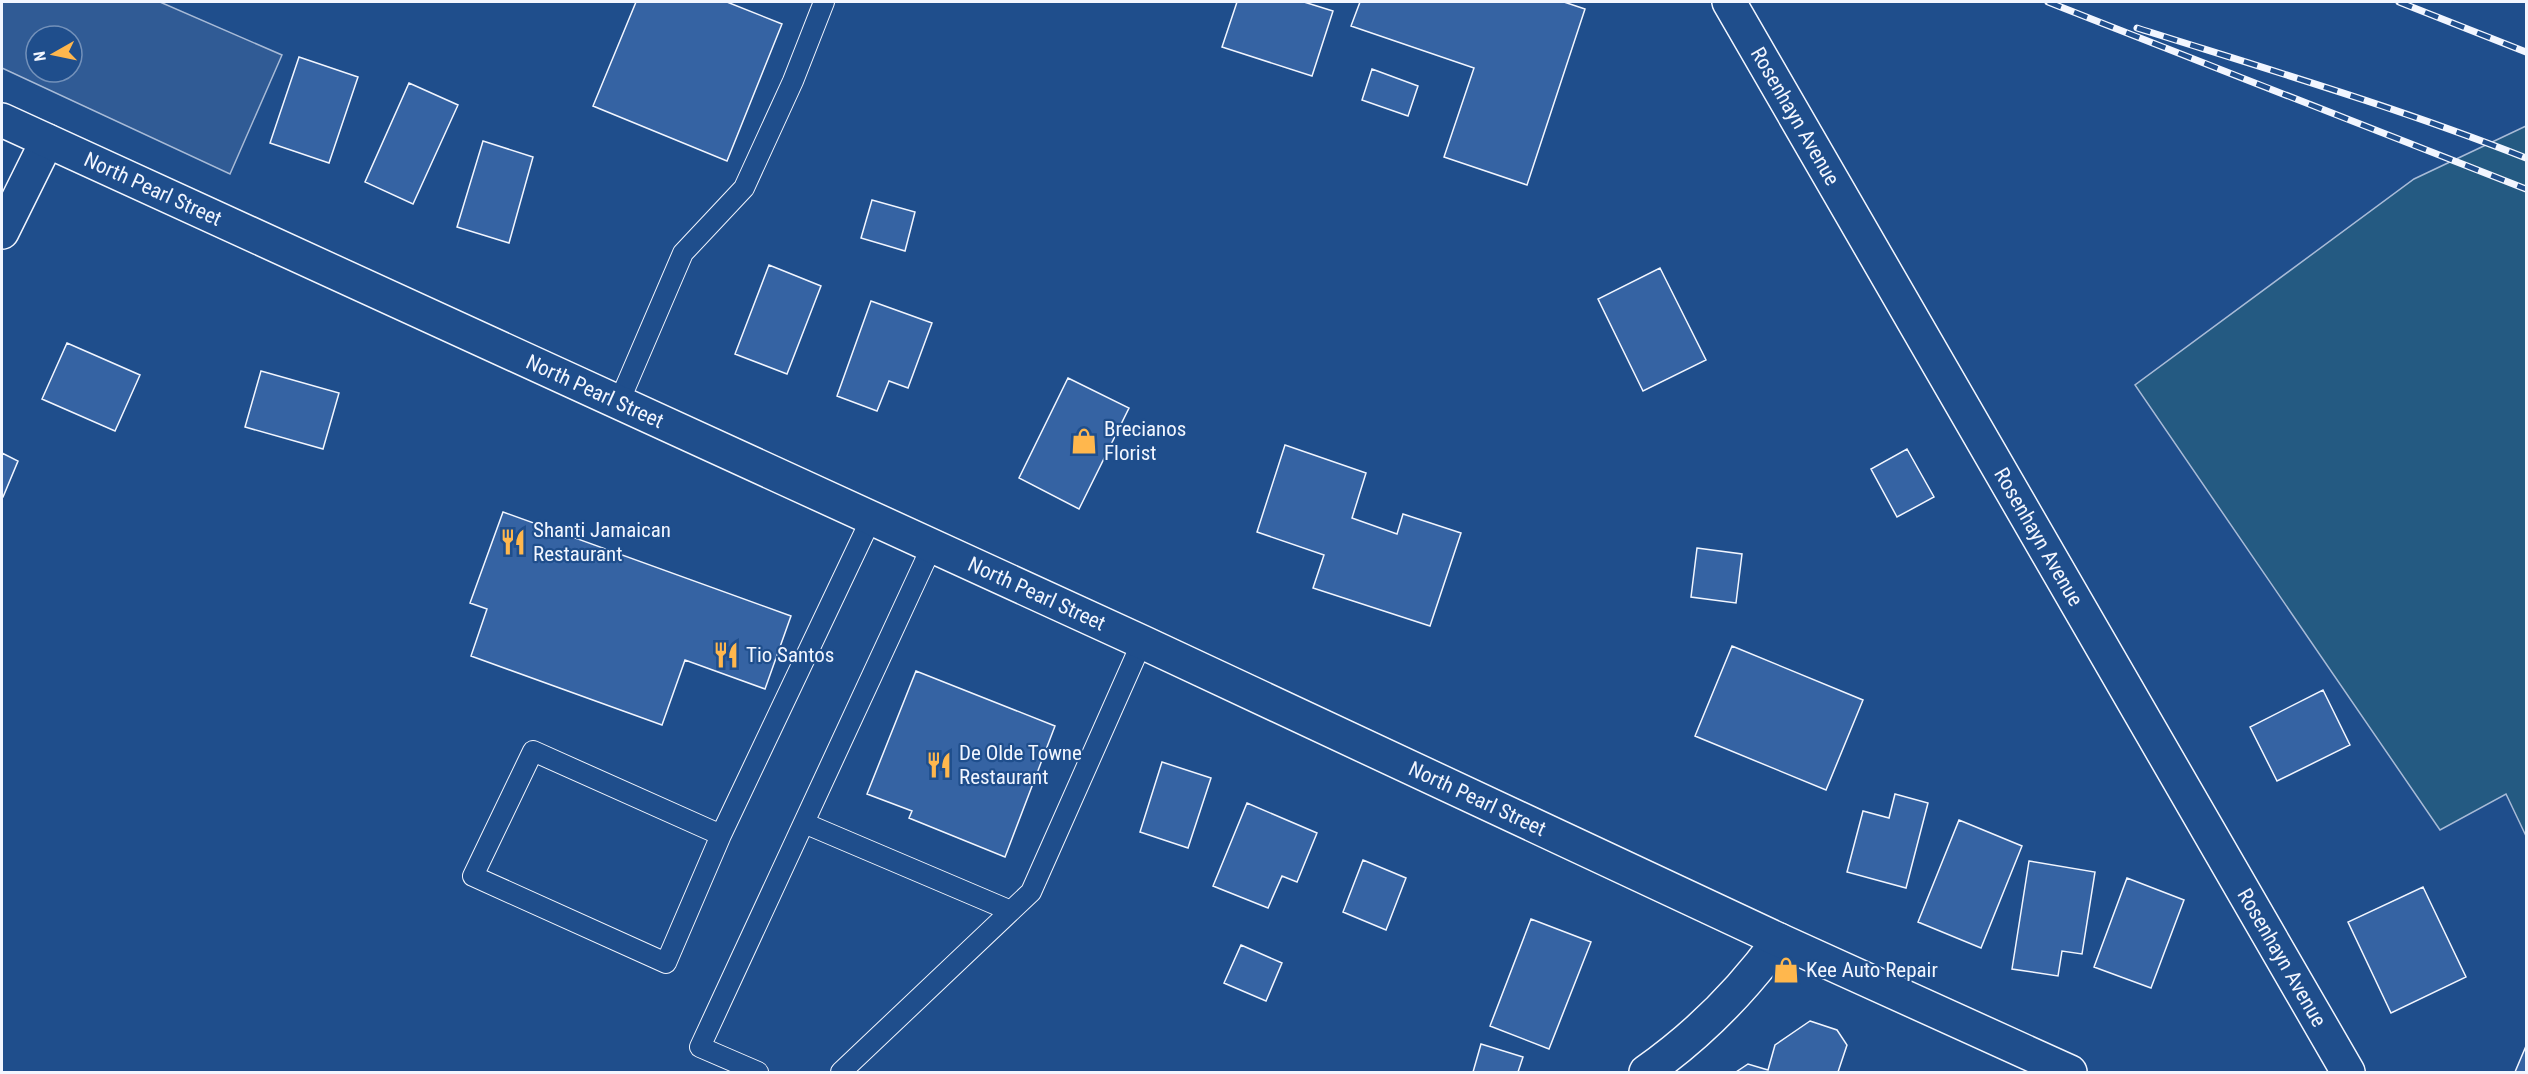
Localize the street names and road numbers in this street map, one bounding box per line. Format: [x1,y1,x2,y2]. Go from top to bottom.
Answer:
street label: Rosenhayn Avenue [1746,43,1845,190]
street label: North Pearl Street [80,147,225,231]
street label: North Pearl Street [522,350,667,433]
street label: Rosenhayn Avenue [1989,464,2088,610]
street label: North Pearl Street [964,552,1109,636]
street label: North Pearl Street [1405,757,1550,841]
street label: Rosenhayn Avenue [2232,884,2331,1031]

